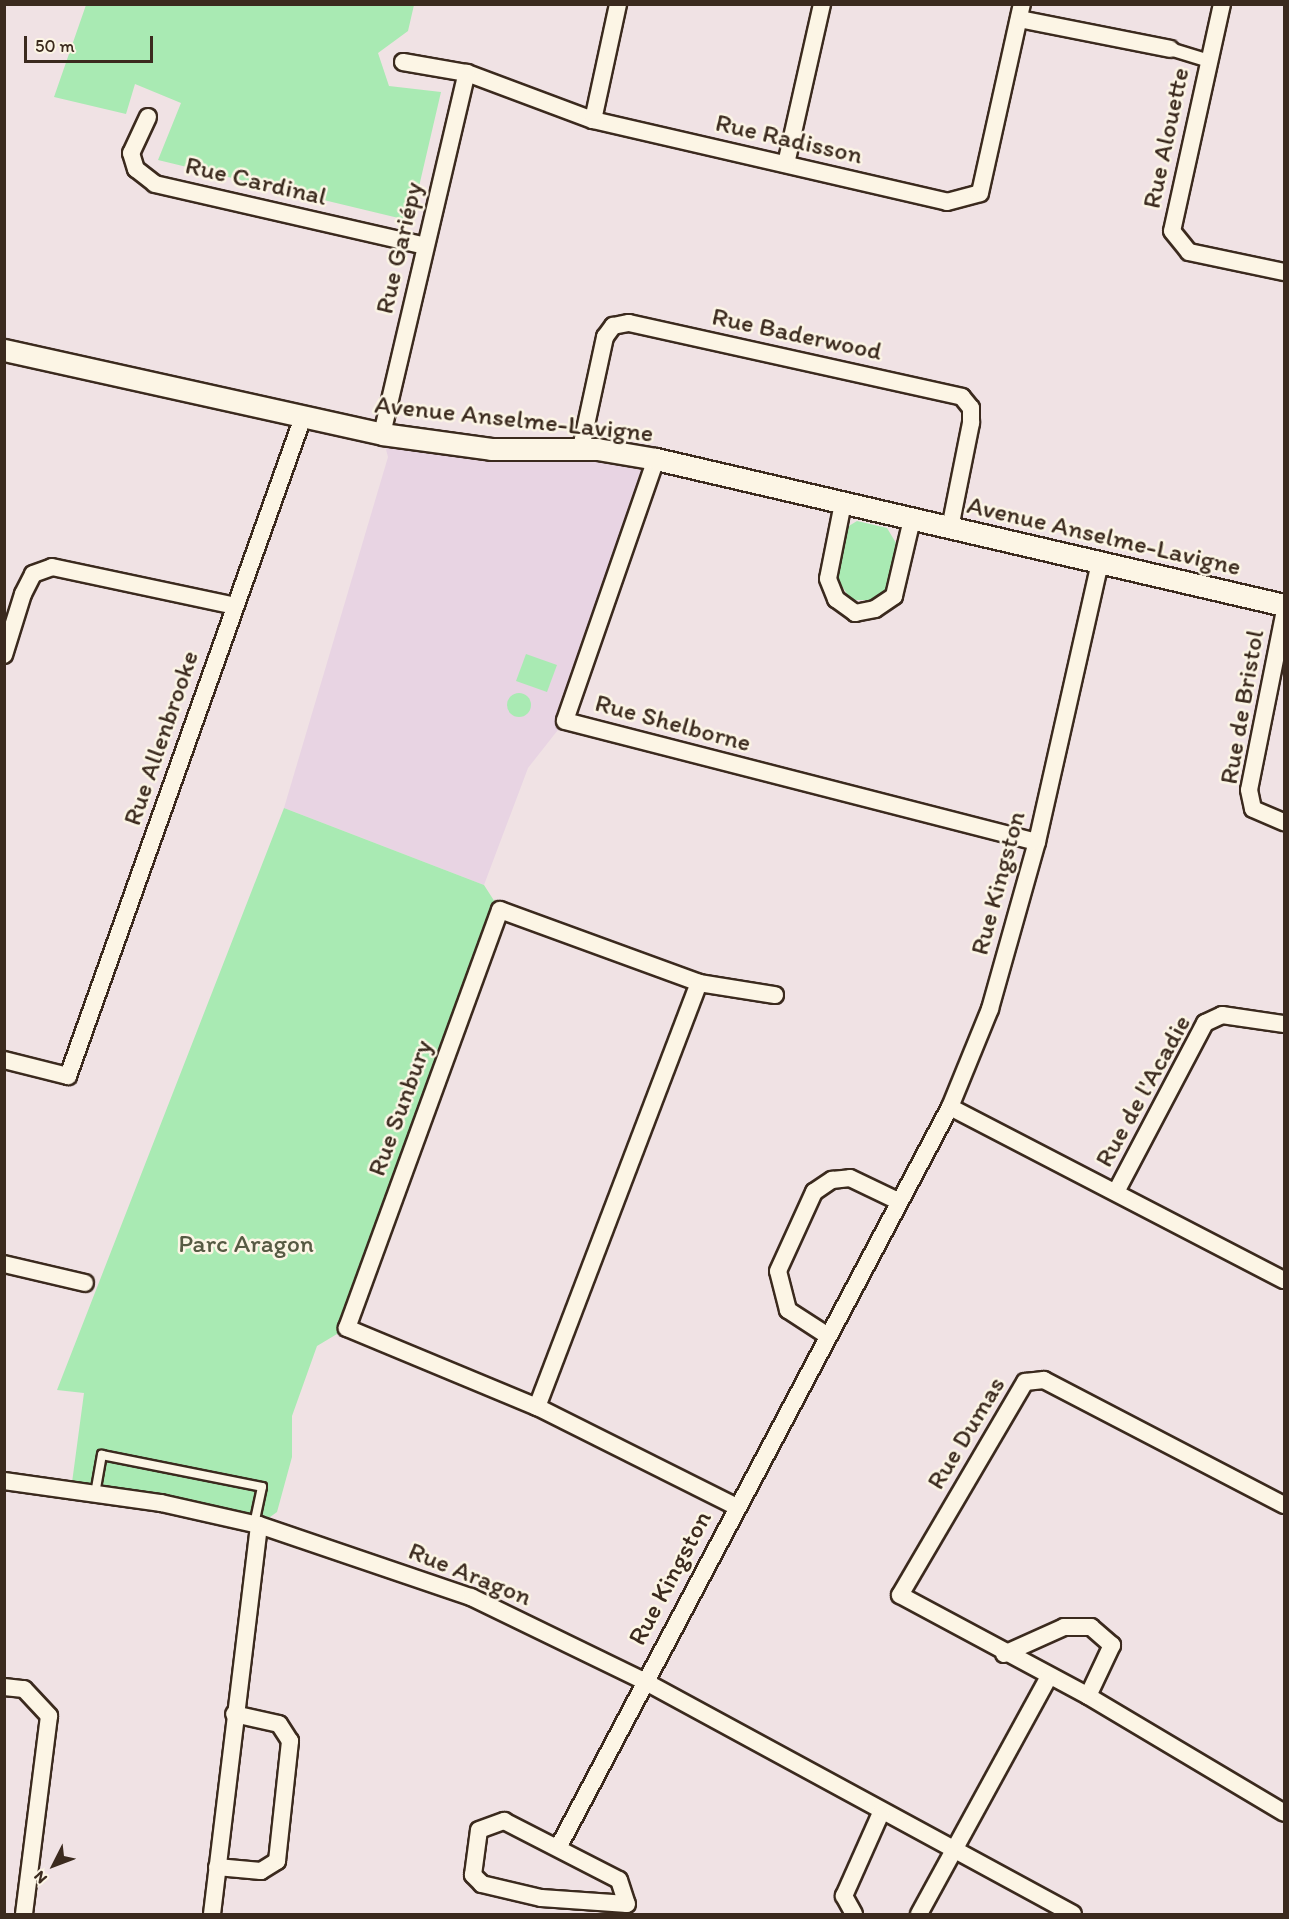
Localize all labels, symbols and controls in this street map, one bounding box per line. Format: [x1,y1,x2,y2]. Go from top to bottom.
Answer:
scale bar [27,24,156,62]
text: 50 m [35,35,75,57]
street label: Rue Alouette [1136,65,1196,211]
street label: Rue Radisson [713,107,865,171]
street label: Rue Cardinal [182,149,330,213]
street label: Rue Gariépy [369,179,429,317]
street label: Rue Baderwood [709,301,885,367]
street label: Avenue Anselme-Lavigne [373,389,655,449]
street label: Avenue Anselme-Lavigne [964,489,1244,583]
street label: Rue de Bristol [1213,627,1271,787]
street label: Rue Allenbrooke [117,647,205,829]
street label: Rue Shelborne [592,687,754,759]
street label: Rue Kingston [964,807,1032,959]
street label: Rue de l'Acadie [1089,1010,1197,1172]
street label: Rue Sunbury [361,1036,439,1180]
park label: Parc Aragon [177,1228,315,1260]
street label: Rue Dumas [920,1371,1012,1495]
street label: Rue Kingston [621,1505,719,1651]
street label: Rue Aragon [404,1535,536,1613]
north arrow [24,1835,84,1895]
text: N [30,1867,51,1888]

